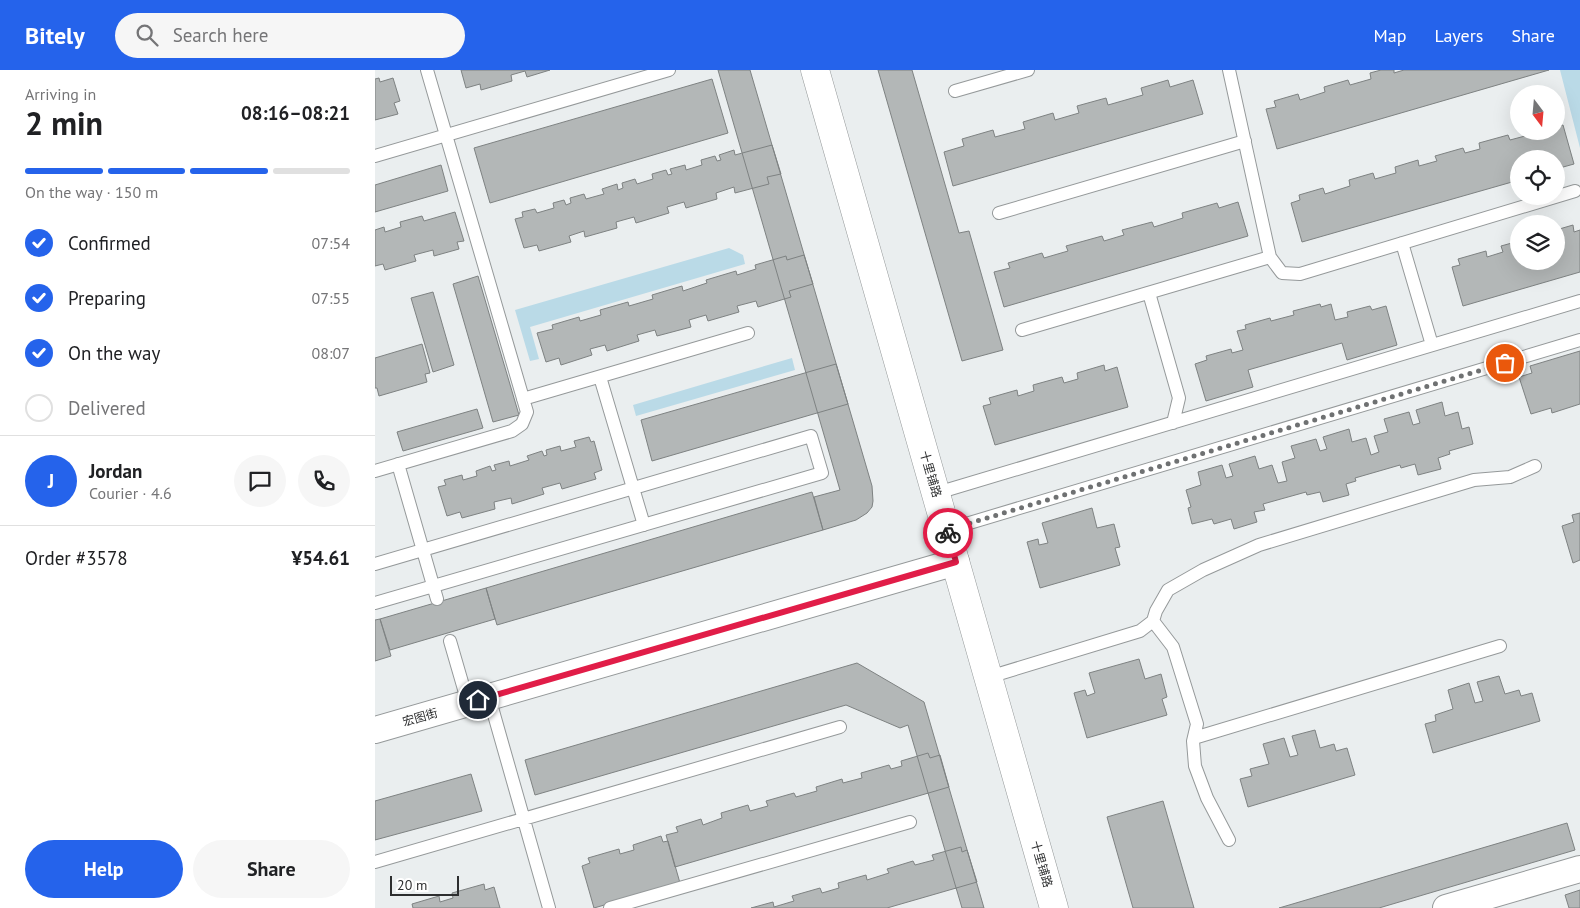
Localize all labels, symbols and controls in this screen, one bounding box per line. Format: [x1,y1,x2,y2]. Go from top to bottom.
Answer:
search box [115,13,465,58]
text: Bitely [25,20,85,51]
icon: search [133,21,161,49]
text: Search here [173,23,268,47]
text: Map [1374,24,1406,47]
text: Layers [1434,24,1483,47]
text: Share [1511,24,1555,47]
text: Arriving in [25,84,96,104]
north arrow [1510,85,1565,140]
map controls [1510,85,1565,270]
text: 08:16–08:21 [241,101,350,125]
text: 2 min [25,102,103,144]
button: locate [1510,150,1565,205]
text: On the way · 150 m [25,182,158,202]
button: layers [1510,215,1565,270]
icon: check [25,229,53,257]
text: Confirmed [68,231,151,255]
text: 07:54 [312,233,350,253]
icon: check [25,284,53,312]
text: Preparing [68,286,146,310]
text: 07:55 [312,288,350,308]
icon: check [25,339,53,367]
text: On the way [68,341,160,365]
pin [1484,342,1526,384]
text: 08:07 [312,343,350,363]
icon: bag [1491,349,1519,377]
text: Delivered [68,396,146,420]
street label: 十里铺路 [917,449,945,499]
button: chat [234,455,286,507]
button: phone [298,455,350,507]
text: Jordan [89,459,142,483]
text: J [48,469,54,493]
text: Courier · 4.6 [89,483,172,503]
courier [923,508,973,558]
icon: bike [934,519,962,547]
text: Order #3578 [25,546,128,570]
text: ¥54.61 [291,546,350,570]
pin [457,679,499,721]
icon: home [464,686,492,714]
street label: 宏图街 [401,705,439,729]
street label: 十里铺路 [1028,839,1056,889]
button: Help [25,840,183,898]
button: Share [193,840,350,898]
scale bar [390,873,459,896]
text: 20 m [397,876,427,894]

